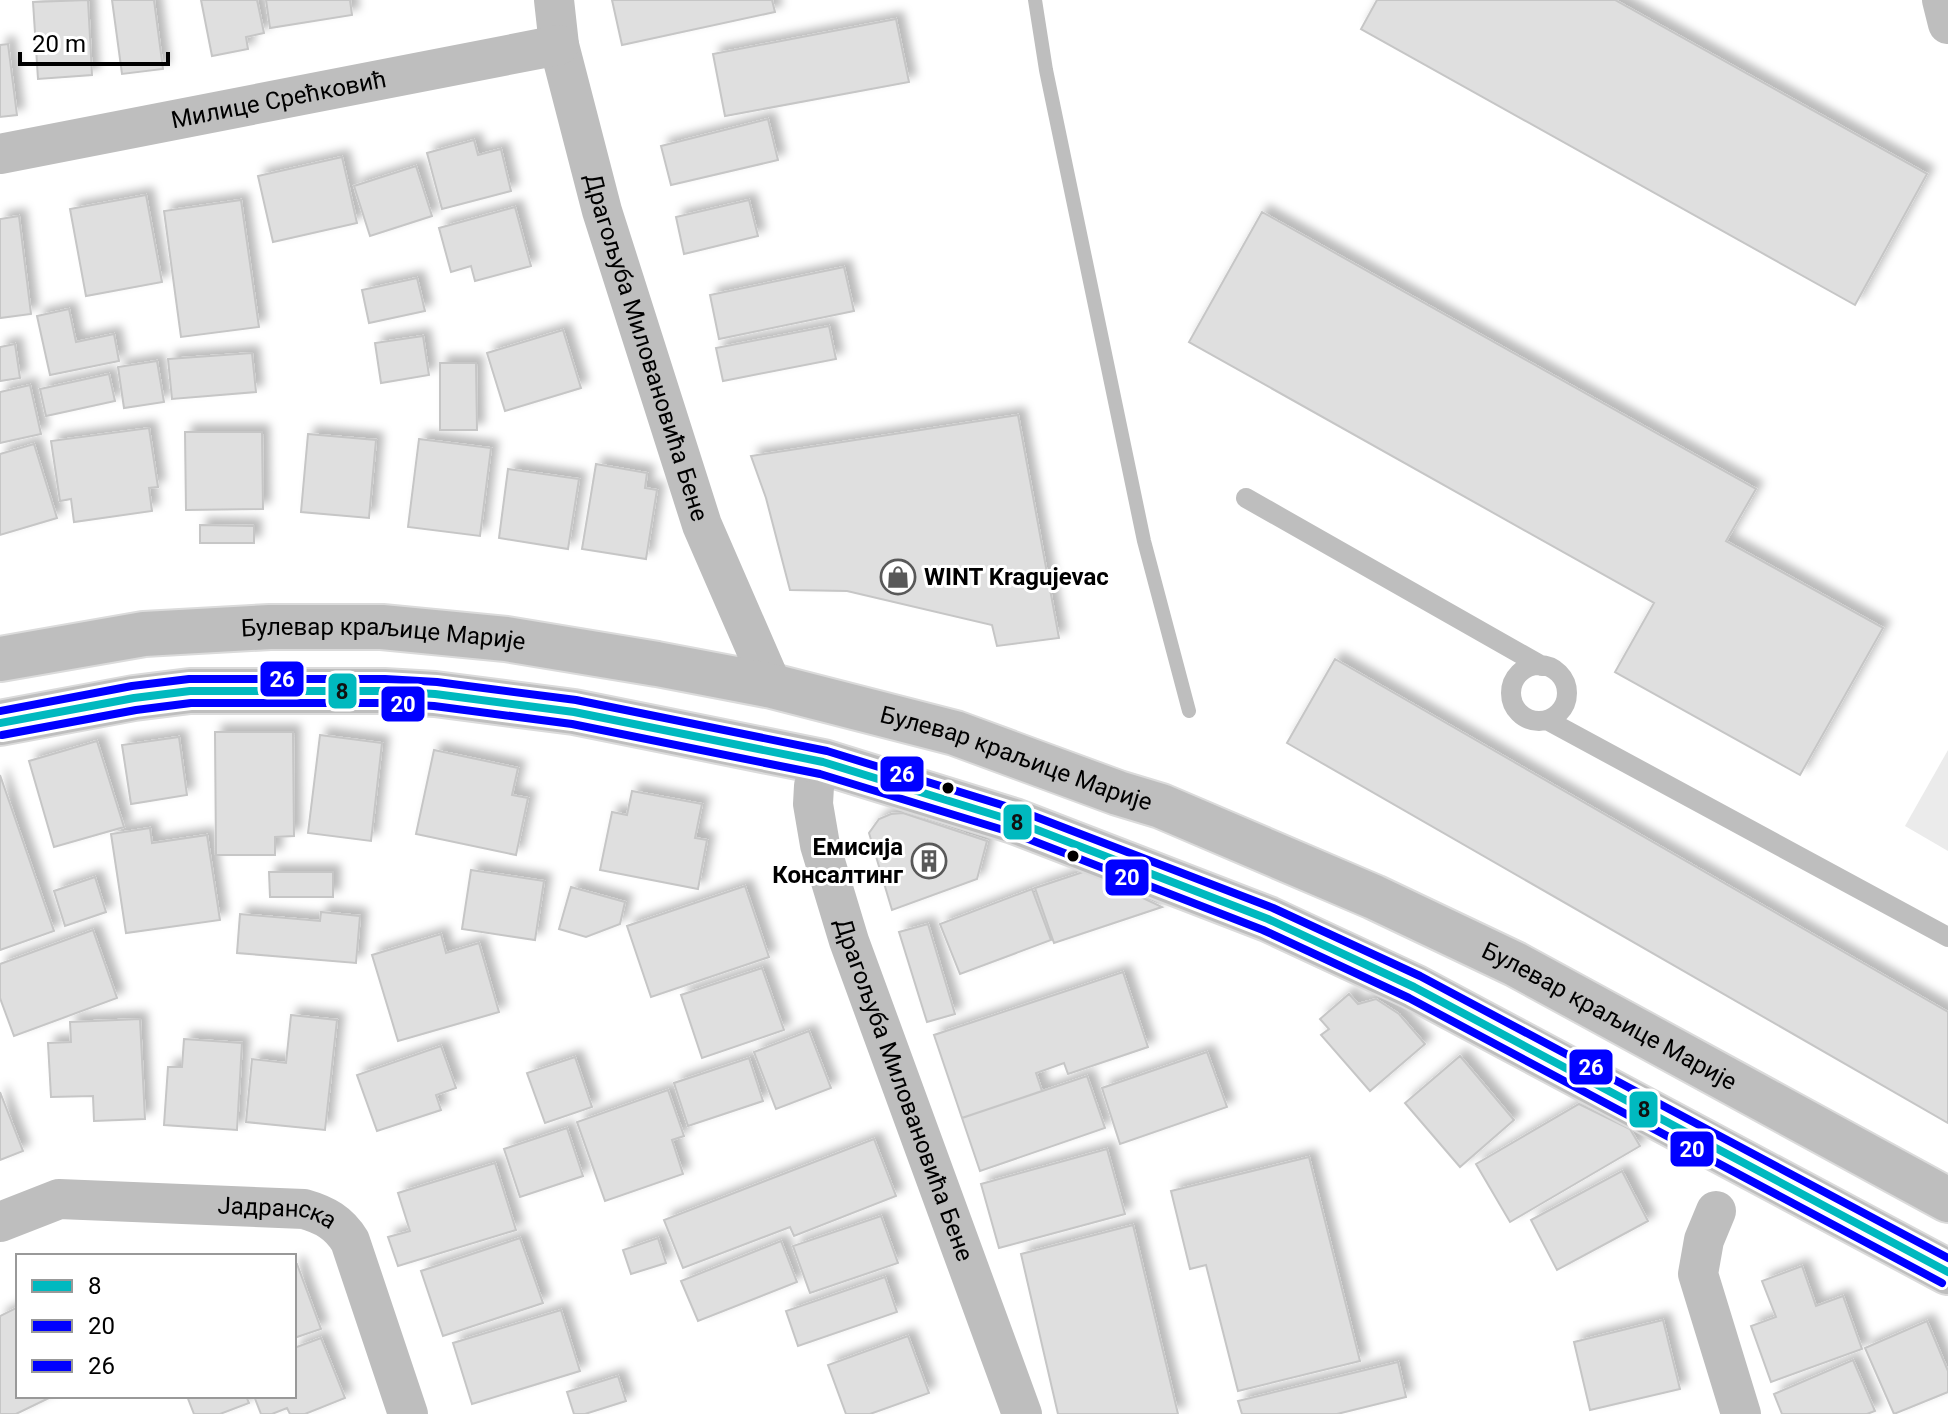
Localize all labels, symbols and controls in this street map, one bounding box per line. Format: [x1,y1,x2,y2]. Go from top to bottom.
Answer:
scale bar [20,16,168,66]
text: 20 m [32,30,86,58]
street label: Милице Срећковић [169,65,389,134]
street label: Драгољуба Миловановића Бене [579,170,714,525]
shop icon: WINT Kragujevac [879,558,917,596]
place label: WINT Kragujevac [924,563,1109,591]
street label: Булевар краљице Марије [240,613,528,656]
line badge: 26 [259,660,305,698]
text: 26 [269,667,295,692]
line badge: 8 [327,672,358,710]
text: 8 [336,679,348,704]
line badge: 20 [380,685,426,723]
text: 20 [390,692,416,717]
street label: Булевар краљице Марије [877,700,1156,817]
line badge: 26 [879,755,925,793]
text: 26 [889,762,915,787]
unlabelled marker [940,780,956,796]
line badge: 8 [1002,803,1033,841]
text: 8 [1011,810,1023,835]
place label: Емисија Консалтинг [772,833,903,889]
building icon: Емисија Консалтинг [910,842,948,880]
unlabelled marker [1065,848,1081,864]
line badge: 20 [1104,858,1150,897]
text: 20 [1114,865,1140,890]
street label: Драгољуба Миловановића Бене [829,915,979,1265]
street label: Булевар краљице Марије [1477,936,1742,1096]
line badge: 26 [1568,1048,1614,1086]
text: 26 [1578,1055,1604,1080]
line badge: 8 [1628,1090,1659,1129]
text: 8 [1638,1097,1650,1122]
line badge: 20 [1669,1130,1715,1168]
text: 20 [1679,1137,1705,1162]
street label: Јадранска [217,1191,342,1235]
legend [16,1254,296,1398]
text: 8 [88,1272,102,1300]
text: 20 [88,1312,115,1340]
text: 26 [88,1352,115,1380]

